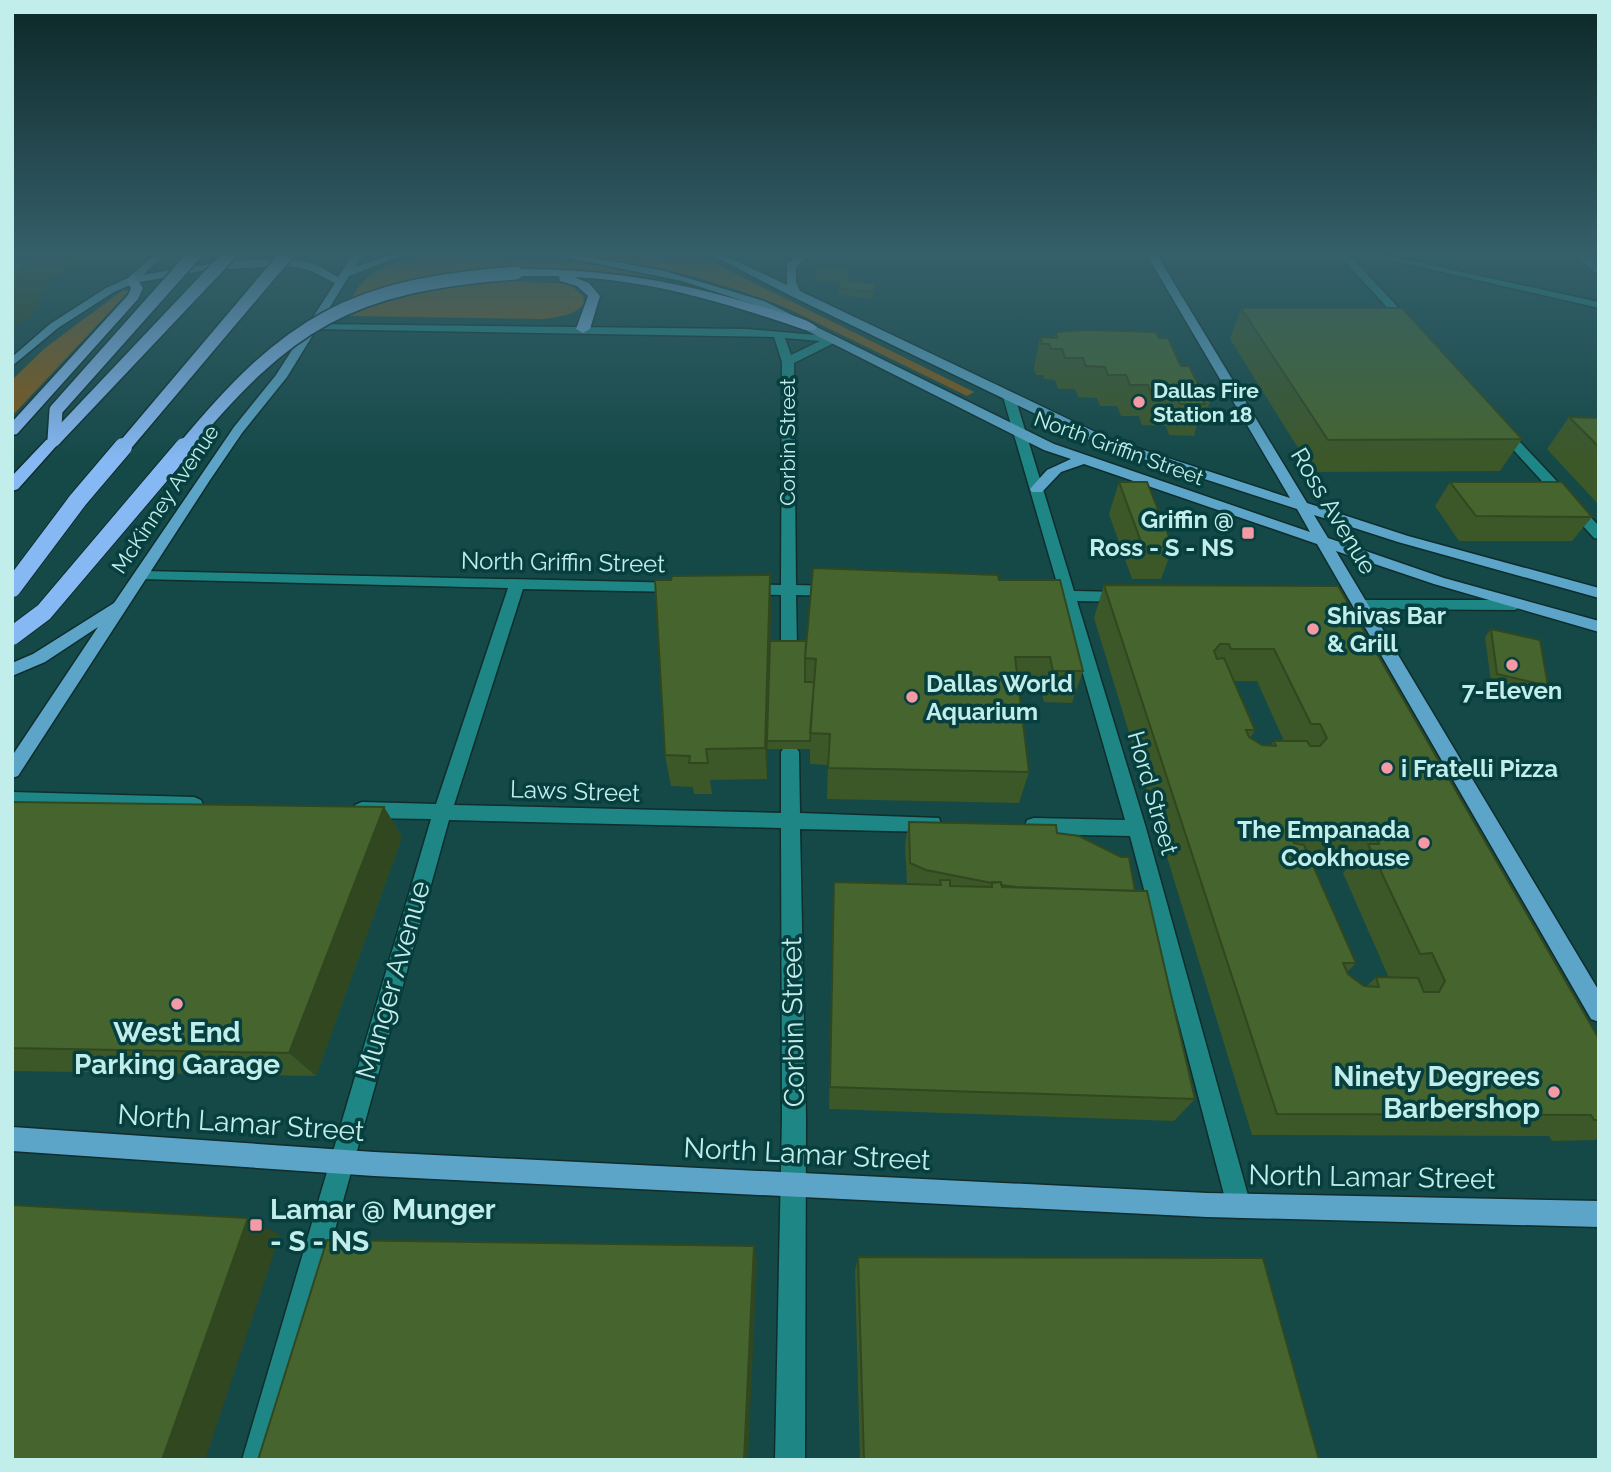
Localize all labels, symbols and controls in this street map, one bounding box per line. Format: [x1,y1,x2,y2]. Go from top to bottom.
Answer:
street label: Corbin Street [775,378,800,506]
place label: Dallas Fire Station 18 [1153,378,1259,427]
marker: Dallas Fire Station 18 [1131,394,1147,410]
street label: North Griffin Street [1031,406,1207,490]
street label: McKinney Avenue [106,420,224,578]
street label: Ross Avenue [1285,443,1383,579]
place label: Griffin @ Ross - S - NS [1089,505,1234,562]
marker: Griffin @ Ross - S - NS [1240,525,1256,541]
street label: North Griffin Street [461,546,665,578]
place label: Shivas Bar & Grill [1327,601,1446,658]
marker: Shivas Bar & Grill [1305,621,1321,637]
marker: 7-Eleven [1504,657,1520,673]
place label: Dallas World Aquarium [926,669,1073,726]
place label: 7-Eleven [1462,676,1562,705]
marker: Dallas World Aquarium [904,689,920,705]
street label: Hord Street [1121,728,1185,858]
place label: i Fratelli Pizza [1401,754,1558,783]
marker: i Fratelli Pizza [1379,760,1395,776]
street label: Laws Street [509,774,641,808]
place label: The Empanada Cookhouse [1237,815,1410,872]
marker: The Empanada Cookhouse [1416,835,1432,851]
street label: Munger Avenue [349,877,437,1083]
street label: Corbin Street [775,936,811,1107]
marker: West End Parking Garage [169,996,185,1012]
place label: West End Parking Garage [74,1016,280,1081]
place label: Ninety Degrees Barbershop [1333,1060,1540,1125]
marker: Ninety Degrees Barbershop [1546,1084,1562,1100]
street label: North Lamar Street [117,1098,366,1148]
street label: North Lamar Street [683,1131,932,1177]
street label: North Lamar Street [1248,1158,1497,1196]
place label: Lamar @ Munger - S - NS [270,1193,496,1258]
marker: Lamar @ Munger - S - NS [248,1217,264,1233]

